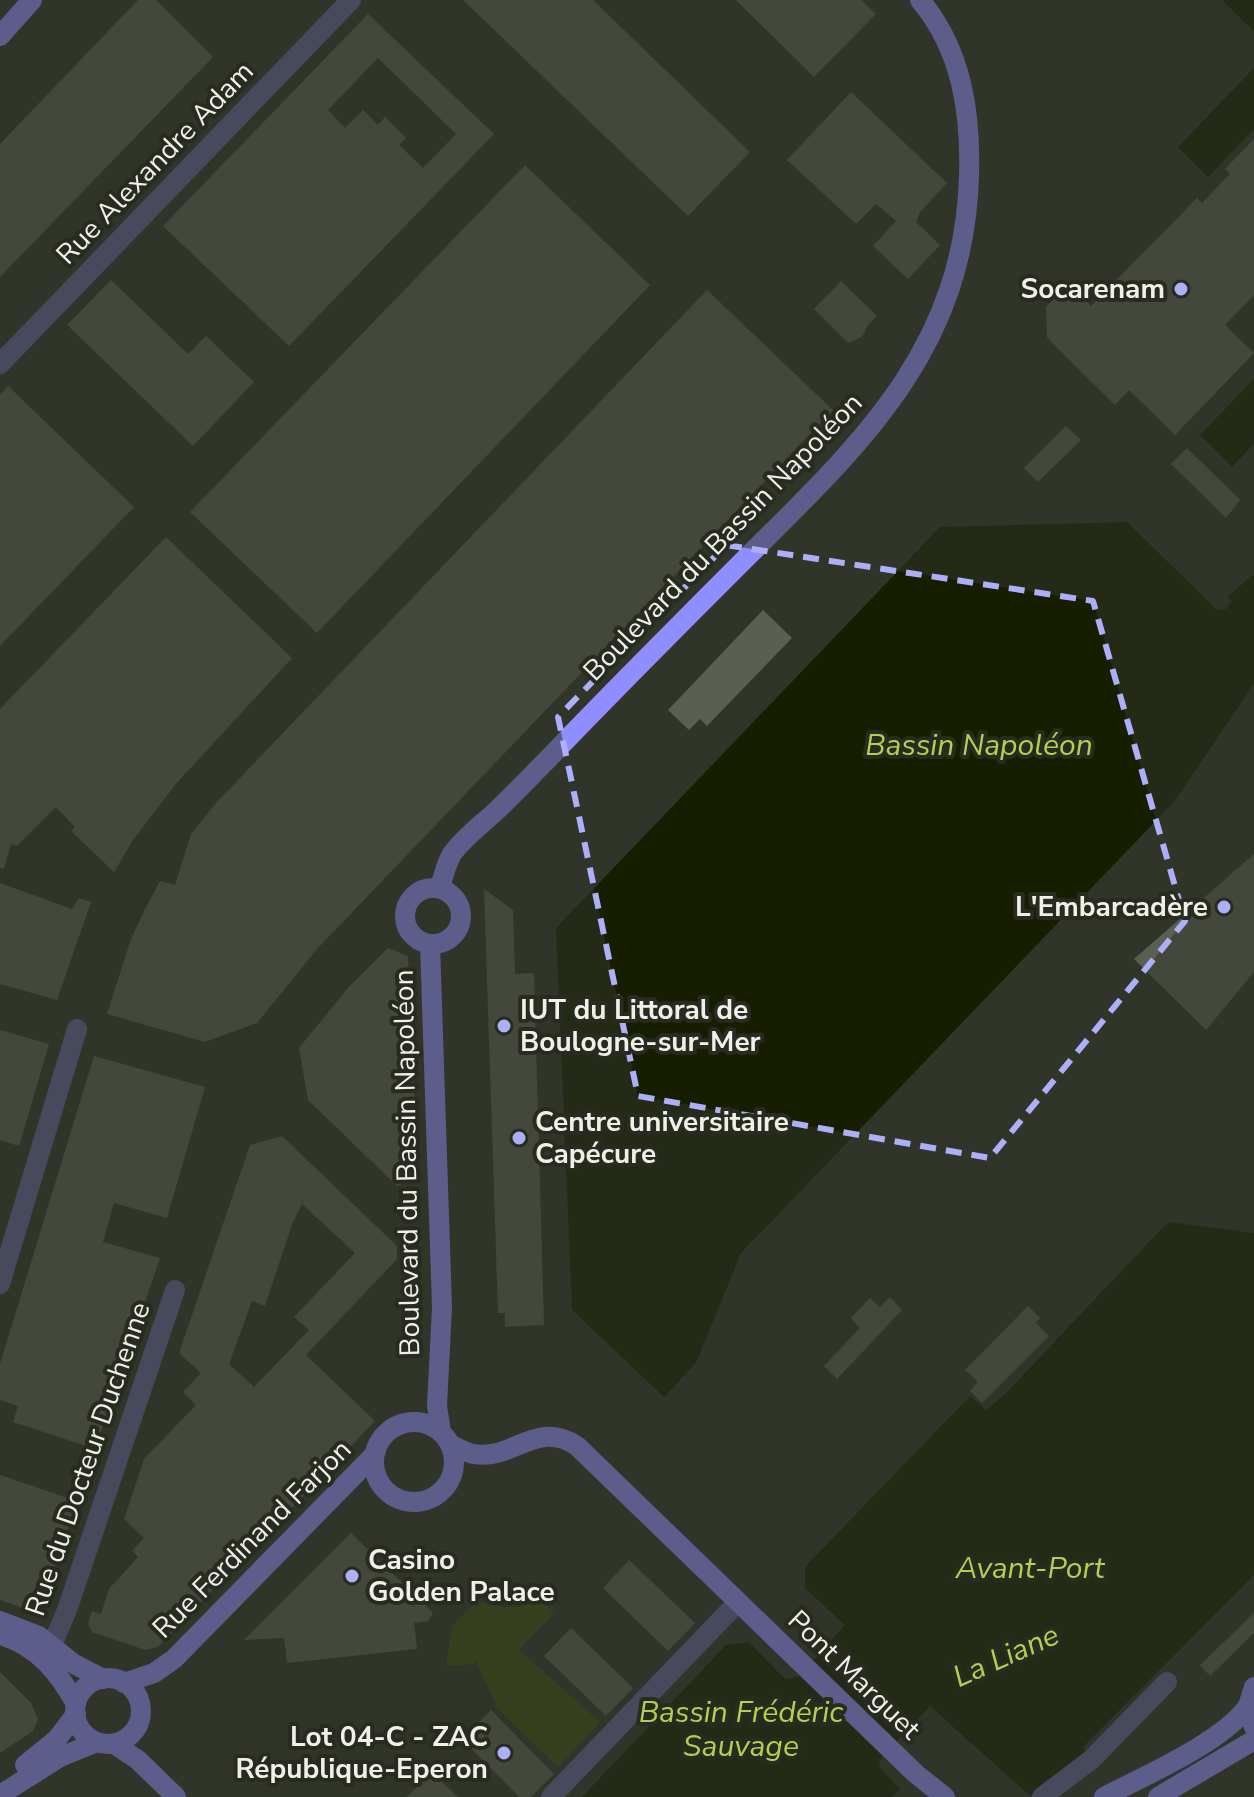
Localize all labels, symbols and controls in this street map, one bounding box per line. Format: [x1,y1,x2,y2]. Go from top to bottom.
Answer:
street label: Rue Alexandre Adam [48,53,262,273]
place label: Socarenam [1021,270,1165,308]
marker: Socarenam [1172,280,1190,298]
street label: Boulevard du Bassin Napoléon [575,385,871,689]
water label: Bassin Napoléon [865,725,1093,766]
place label: L'Embarcadère [1015,888,1208,926]
marker: L'Embarcadère [1215,898,1233,916]
street label: Boulevard du Bassin Napoléon [385,969,429,1357]
place label: IUT du Littoral de Boulogne-sur-Mer [520,991,761,1061]
marker: IUT du Littoral de Boulogne-sur-Mer [495,1017,513,1035]
place label: Centre universitaire Capécure [535,1103,789,1173]
marker: Centre universitaire Capécure [510,1129,528,1147]
street label: Rue du Docteur Duchenne [16,1297,160,1621]
street label: Rue Ferdinand Farjon [144,1431,360,1647]
place label: Casino Golden Palace [368,1541,555,1611]
water label: Avant-Port [954,1548,1106,1589]
marker: Casino Golden Palace [343,1567,361,1585]
street label: Pont Marguet [779,1602,929,1748]
water label: La Liane [946,1614,1066,1698]
water label: Bassin Frédéric Sauvage [639,1692,844,1767]
place label: Lot 04-C - ZAC République-Eperon [235,1718,488,1788]
marker: Lot 04-C - ZAC République-Eperon [495,1744,513,1762]

